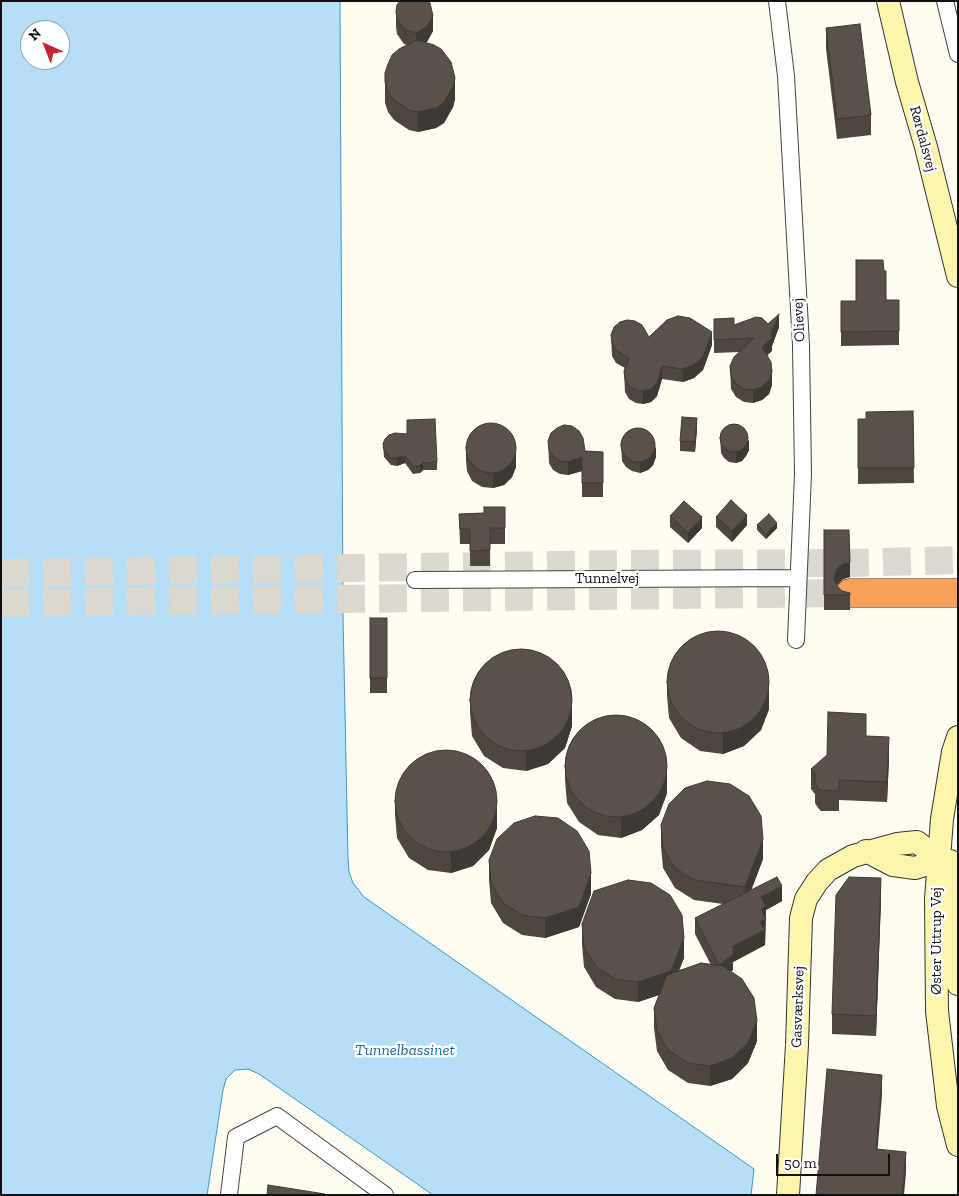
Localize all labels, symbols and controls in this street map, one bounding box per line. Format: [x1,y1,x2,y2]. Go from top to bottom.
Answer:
north arrow [20,20,70,70]
text: N [25,25,45,44]
street label: Rørdalsvej [906,104,940,174]
street label: Olievej [789,298,809,342]
street label: Tunnelvej [575,570,639,588]
street label: Øster Uttrup Vej [928,887,946,995]
street label: Gasværksvej [788,966,808,1048]
water label: Tunnelbassinet [355,1040,455,1060]
scale bar [779,1144,893,1176]
text: 50 m [784,1154,817,1172]

